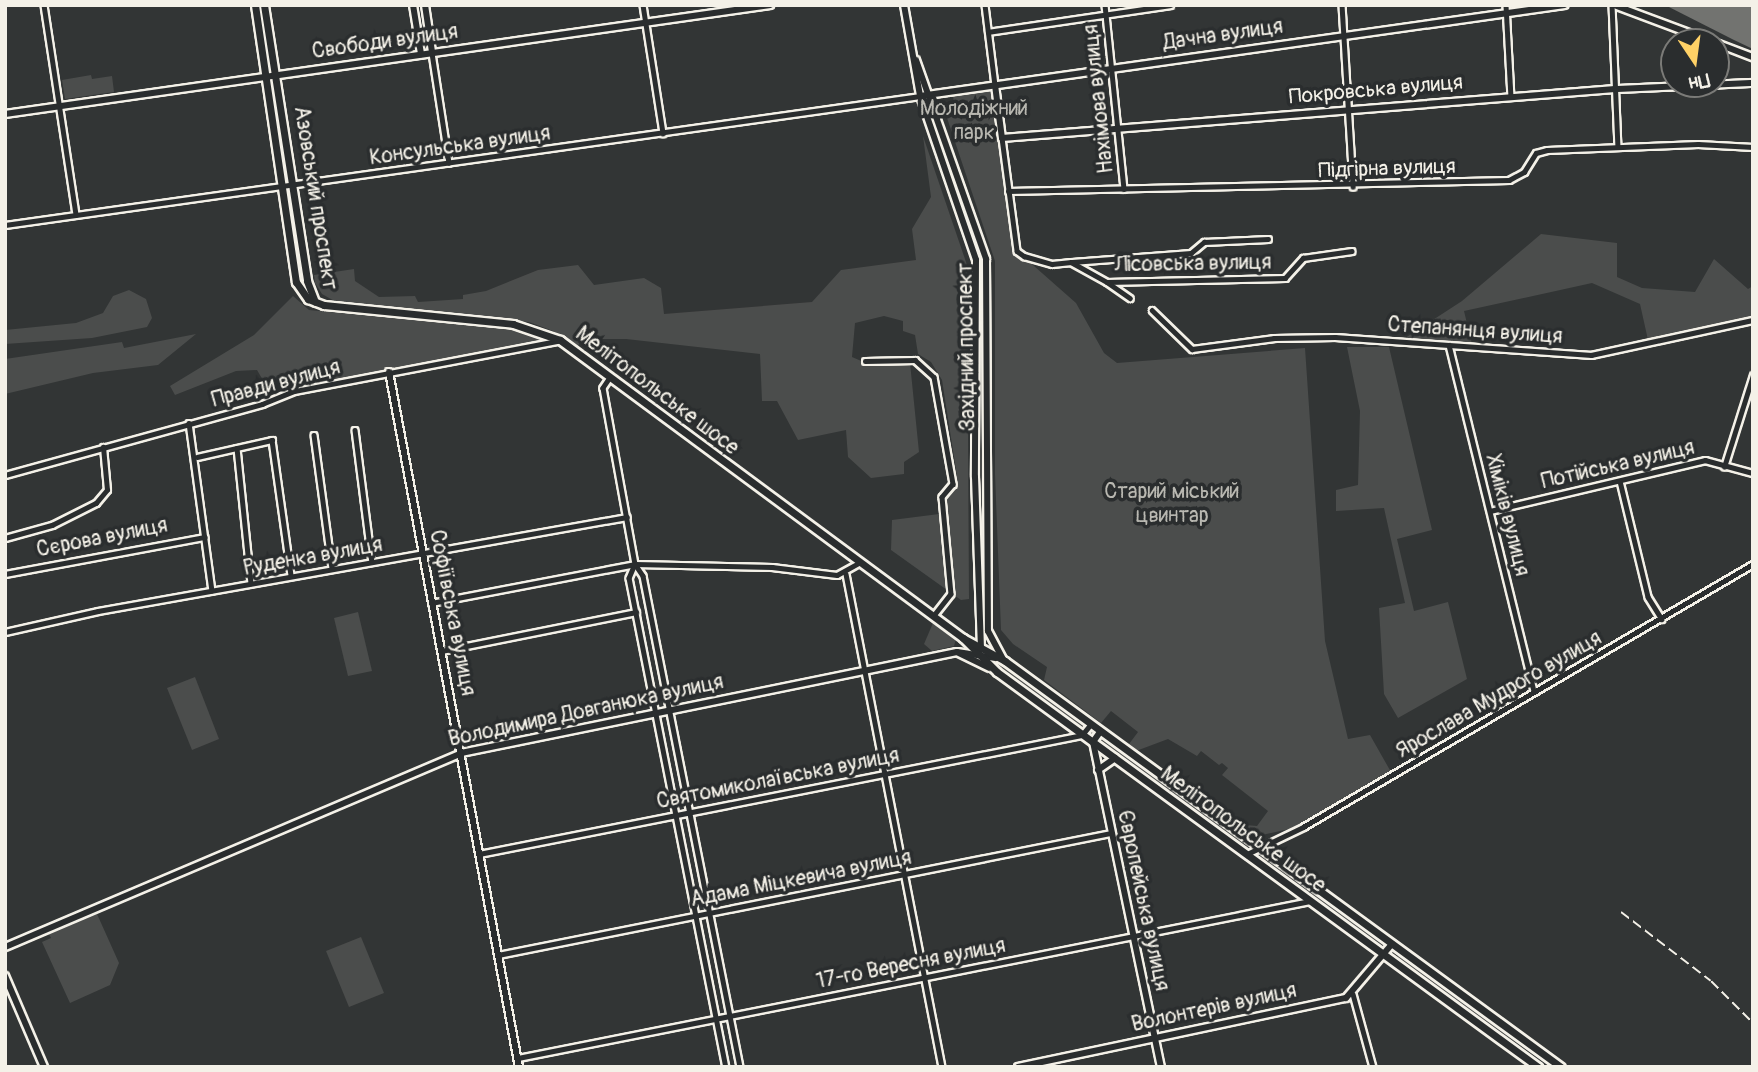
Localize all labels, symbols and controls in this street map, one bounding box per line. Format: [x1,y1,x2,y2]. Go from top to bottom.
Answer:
street label: Дачна вулиця [1162,14,1284,56]
street label: Свободи вулиця [310,19,460,65]
street label: Нахімова вулиця [1079,23,1119,175]
north arrow [1660,28,1730,98]
text: Пн [1686,67,1712,96]
street label: Покровська вулиця [1288,70,1464,110]
park label: Молодіжний парк [920,96,1028,146]
street label: Азовський проспект [288,104,342,292]
street label: Консульська вулиця [368,121,552,171]
street label: Підгірна вулиця [1318,154,1456,184]
street label: Лісовська вулиця [1114,250,1272,278]
street label: Західний проспект [953,262,981,432]
street label: Степанянця вулиця [1387,312,1563,350]
street label: Мелітопольське шосе [570,321,744,461]
street label: Правди вулиця [209,355,343,413]
street label: Потійська вулиця [1539,435,1697,495]
street label: Хіміків вулиця [1480,451,1534,579]
park label: Старий міський цвинтар [1104,479,1240,529]
street label: Сєрова вулиця [34,513,170,563]
street label: Софіївська вулиця [424,528,480,698]
street label: Руденка вулиця [242,532,384,582]
street label: Ярослава Мудрого вулиця [1392,626,1606,764]
street label: Володимира Довганюка вулиця [446,669,726,753]
street label: Святомиколаївська вулиця [654,743,902,815]
street label: Мелітопольське шосе [1156,762,1330,898]
street label: Європейська вулиця [1112,809,1174,993]
street label: Адама Міцкевича вулиця [688,845,914,913]
street label: 17-го Вересня вулиця [814,933,1008,995]
street label: Волонтерів вулиця [1129,978,1299,1038]

